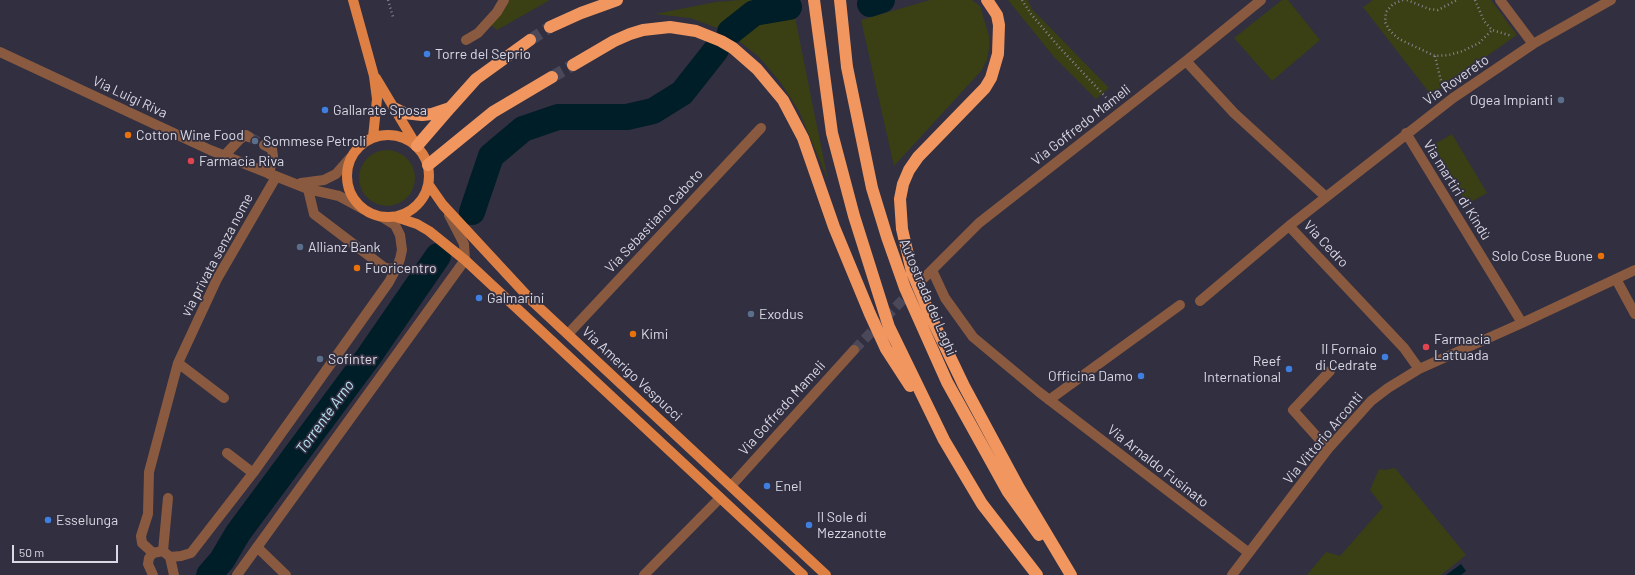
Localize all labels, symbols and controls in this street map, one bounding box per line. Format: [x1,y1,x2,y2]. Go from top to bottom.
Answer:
place label: Torre del Seprio [435,46,531,62]
marker: Torre del Seprio [422,49,432,59]
street label: Via Rovereto [1420,51,1492,109]
street label: Via Luigi Riva [90,72,170,122]
street label: Via Goffredo Mameli [1028,81,1134,169]
place label: Ogea Impianti [1470,92,1553,108]
marker: Ogea Impianti [1556,95,1566,105]
place label: Gallarate Sposa [333,102,427,118]
marker: Gallarate Sposa [320,105,330,115]
place label: Cotton Wine Food [136,127,244,143]
marker: Cotton Wine Food [123,130,133,140]
place label: Sommese Petroli [263,133,366,149]
marker: Sommese Petroli [250,136,260,146]
street label: Via martiri di Kindù [1419,137,1495,243]
place label: Farmacia Riva [199,153,284,169]
marker: Farmacia Riva [186,156,196,166]
street label: Via Sebastiano Caboto [602,166,706,276]
street label: via privata senza nome [177,191,257,319]
street label: Via Cedro [1300,217,1352,271]
street label: Autostrada dei Laghi [896,236,960,358]
place label: Allianz Bank [308,239,381,255]
marker: Allianz Bank [295,242,305,252]
place label: Solo Cose Buone [1492,248,1593,264]
marker: Solo Cose Buone [1596,251,1606,261]
place label: Fuoricentro [365,260,437,276]
marker: Fuoricentro [352,263,362,273]
place label: Galmarini [487,290,544,306]
marker: Galmarini [474,293,484,303]
place label: Exodus [759,306,803,322]
marker: Exodus [746,309,756,319]
street label: Via Amerigo Vespucci [578,323,686,425]
place label: Kimi [641,326,668,342]
marker: Kimi [628,329,638,339]
place label: Farmacia Lattuada [1434,331,1490,364]
place label: Il Fornaio di Cedrate [1315,341,1377,374]
marker: Farmacia Lattuada [1421,342,1431,352]
place label: Sofinter [328,351,377,367]
marker: Il Fornaio di Cedrate [1380,352,1390,362]
place label: Reef International [1204,353,1281,386]
marker: Sofinter [315,354,325,364]
street label: Via Goffredo Mameli [735,357,829,459]
marker: Reef International [1284,364,1294,374]
place label: Officina Damo [1048,368,1133,384]
marker: Officina Damo [1136,371,1146,381]
water label: Torrente Arno [292,377,358,457]
street label: Via Vittorio Arconti [1280,389,1366,487]
street label: Via Arnaldo Fusinato [1104,421,1212,511]
place label: Enel [775,478,802,494]
marker: Enel [762,481,772,491]
place label: Il Sole di Mezzanotte [817,509,887,542]
place label: Esselunga [56,512,118,528]
marker: Esselunga [43,515,53,525]
marker: Il Sole di Mezzanotte [804,520,814,530]
scale bar [14,537,120,563]
text: 50 m [19,545,44,559]

